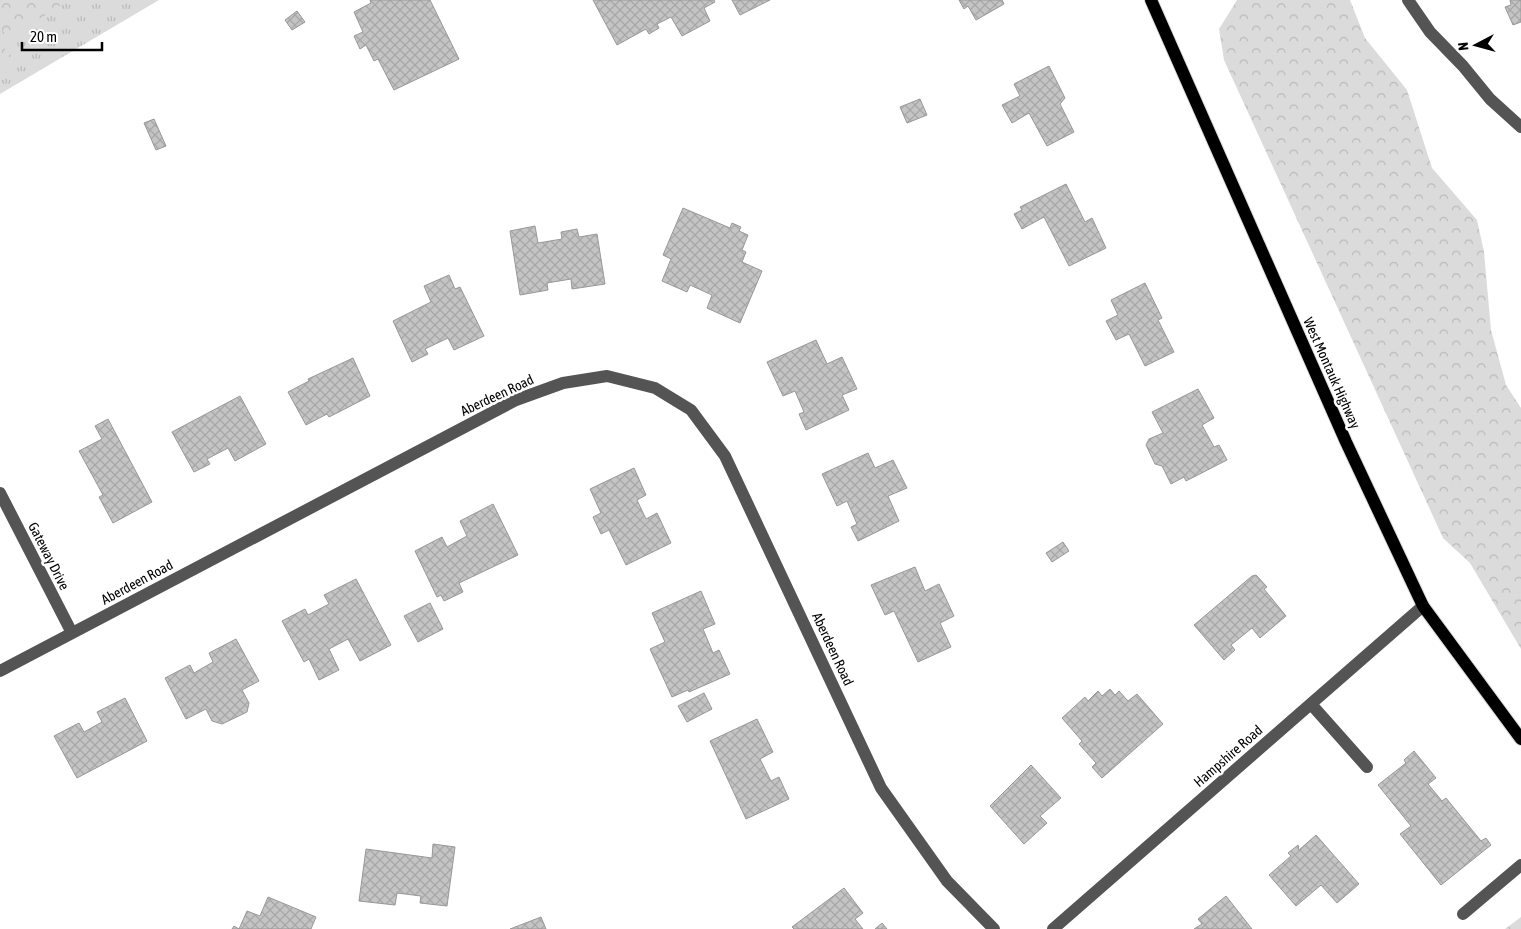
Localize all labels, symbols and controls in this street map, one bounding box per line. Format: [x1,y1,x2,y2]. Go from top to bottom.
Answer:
scale bar [22,20,102,52]
north arrow [1451,20,1501,70]
text: 20 m [30,28,57,45]
text: N [1455,41,1471,51]
street label: West Montauk Highway [1300,315,1364,431]
street label: Aberdeen Road [458,371,536,419]
street label: Gateway Drive [25,520,73,592]
street label: Aberdeen Road [98,556,176,608]
street label: Aberdeen Road [809,610,857,688]
street label: Hampshire Road [1191,722,1265,790]

